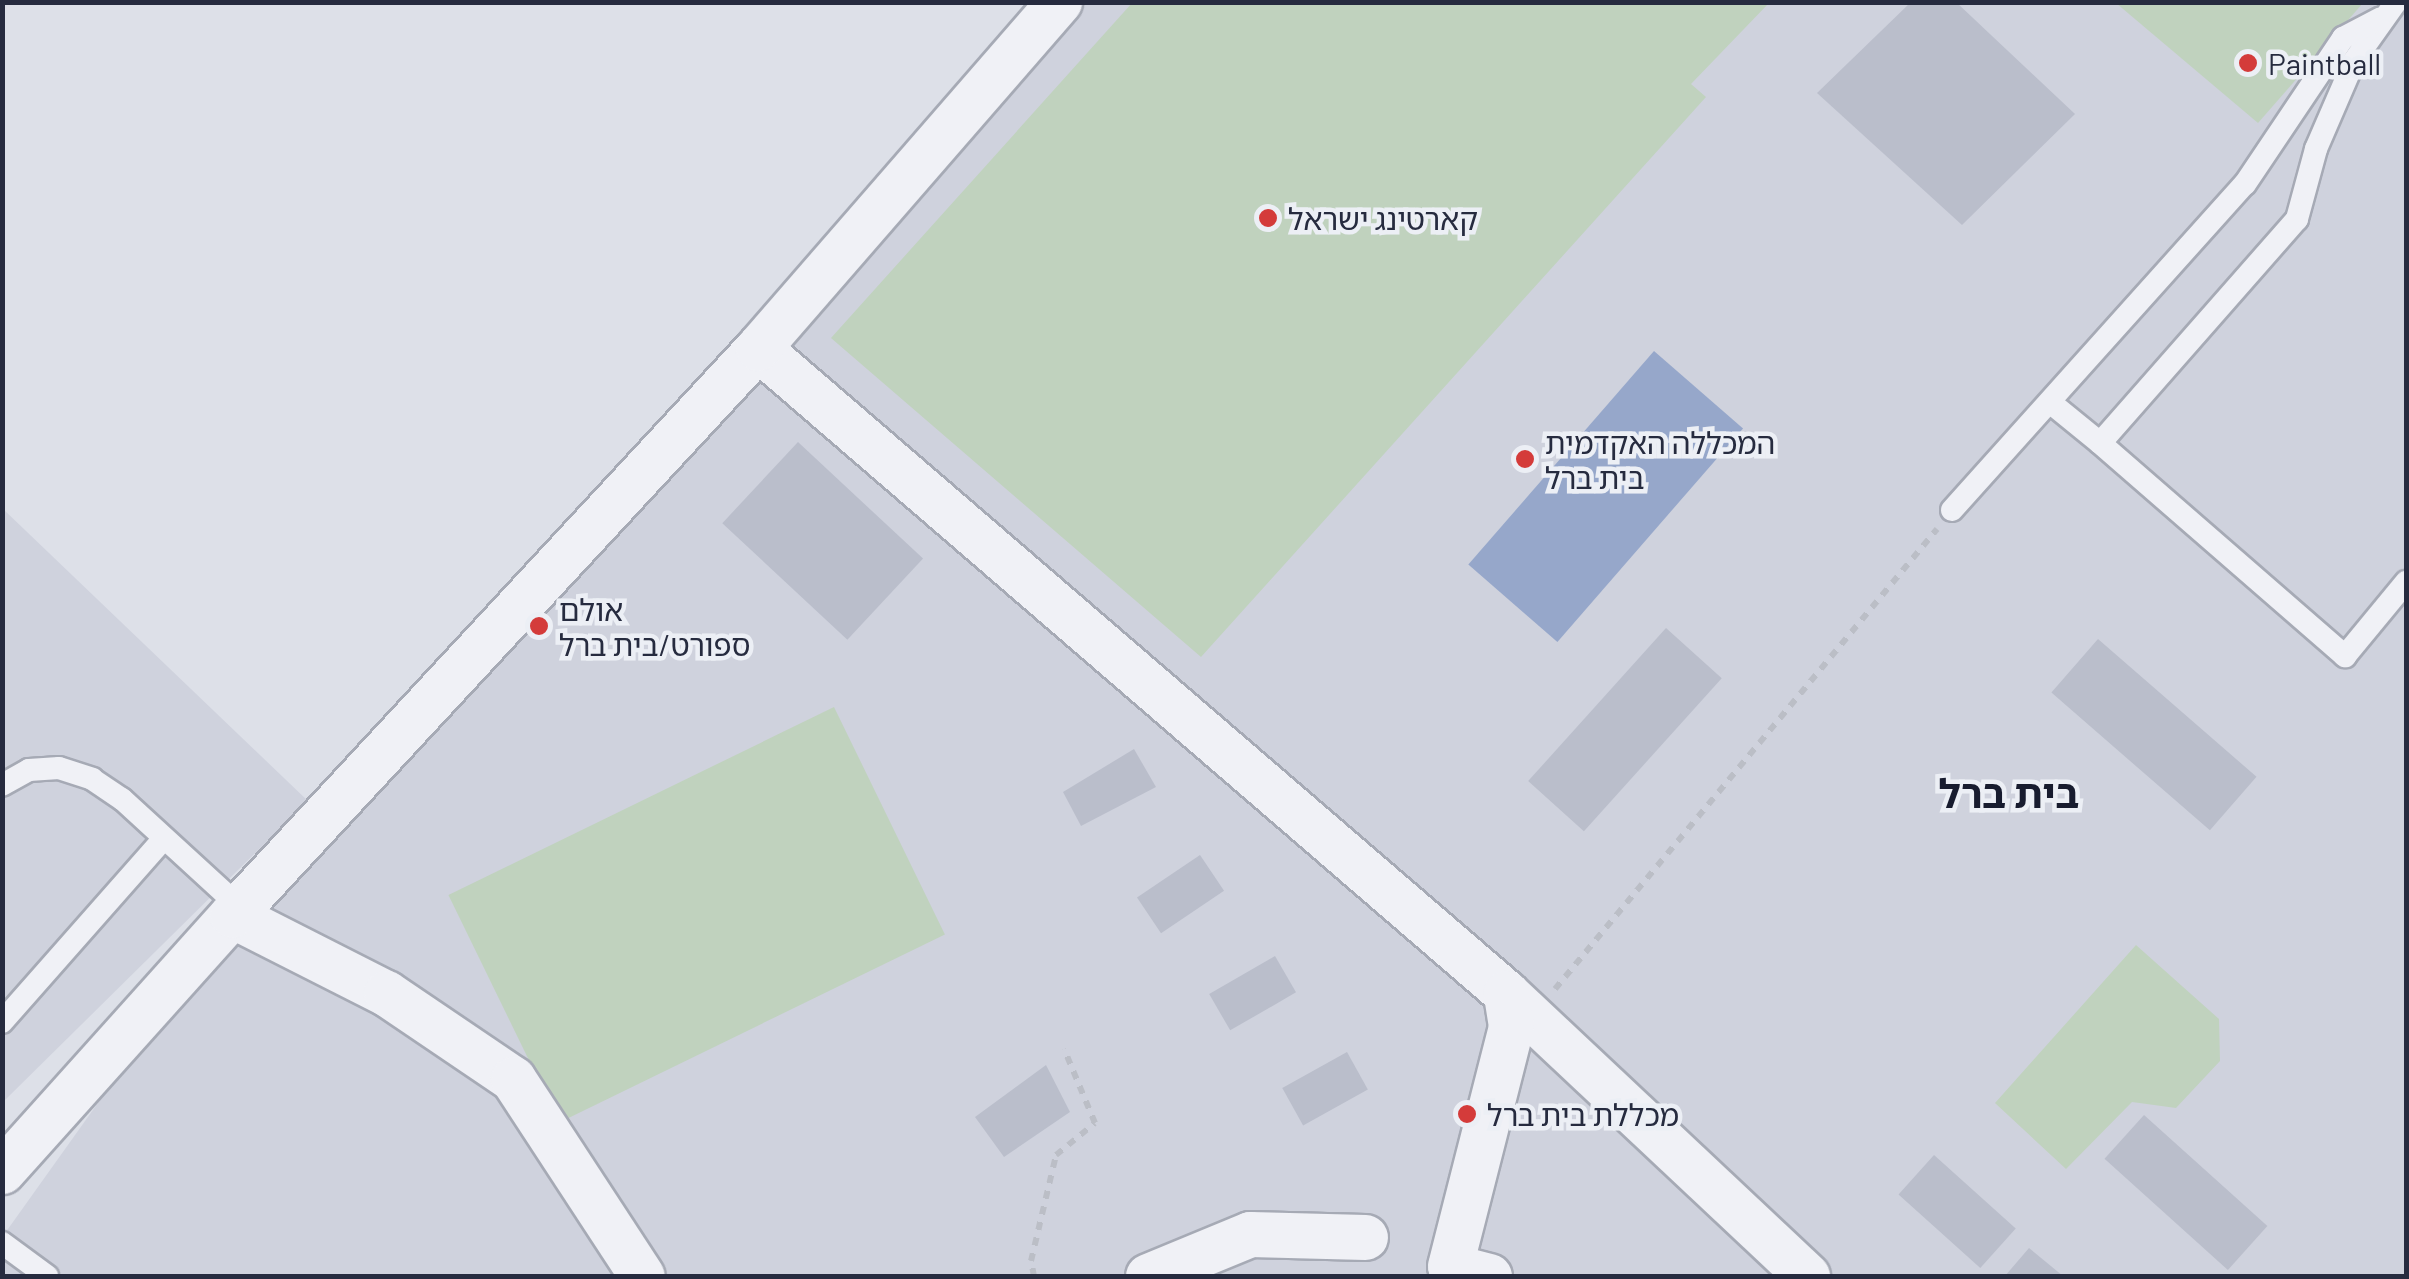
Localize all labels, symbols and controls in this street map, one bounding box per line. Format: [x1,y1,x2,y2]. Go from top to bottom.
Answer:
place label: Paintball [2268,45,2381,81]
marker: Paintball [2237,52,2259,74]
place label: קארטינג ישראל [1288,200,1478,236]
marker: קארטינג ישראל [1257,207,1279,229]
place label: המכללה האקדמית בית ברל [1545,424,1775,494]
marker: המכללה האקדמית בית ברל [1514,448,1536,470]
place label: אולם ספורט/בית ברל [559,591,750,662]
marker: אולם ספורט/בית ברל [528,615,550,637]
district label: בית ברל [1939,768,2079,816]
place label: מכללת בית ברל [1487,1096,1679,1132]
marker: מכללת בית ברל [1456,1103,1478,1125]

